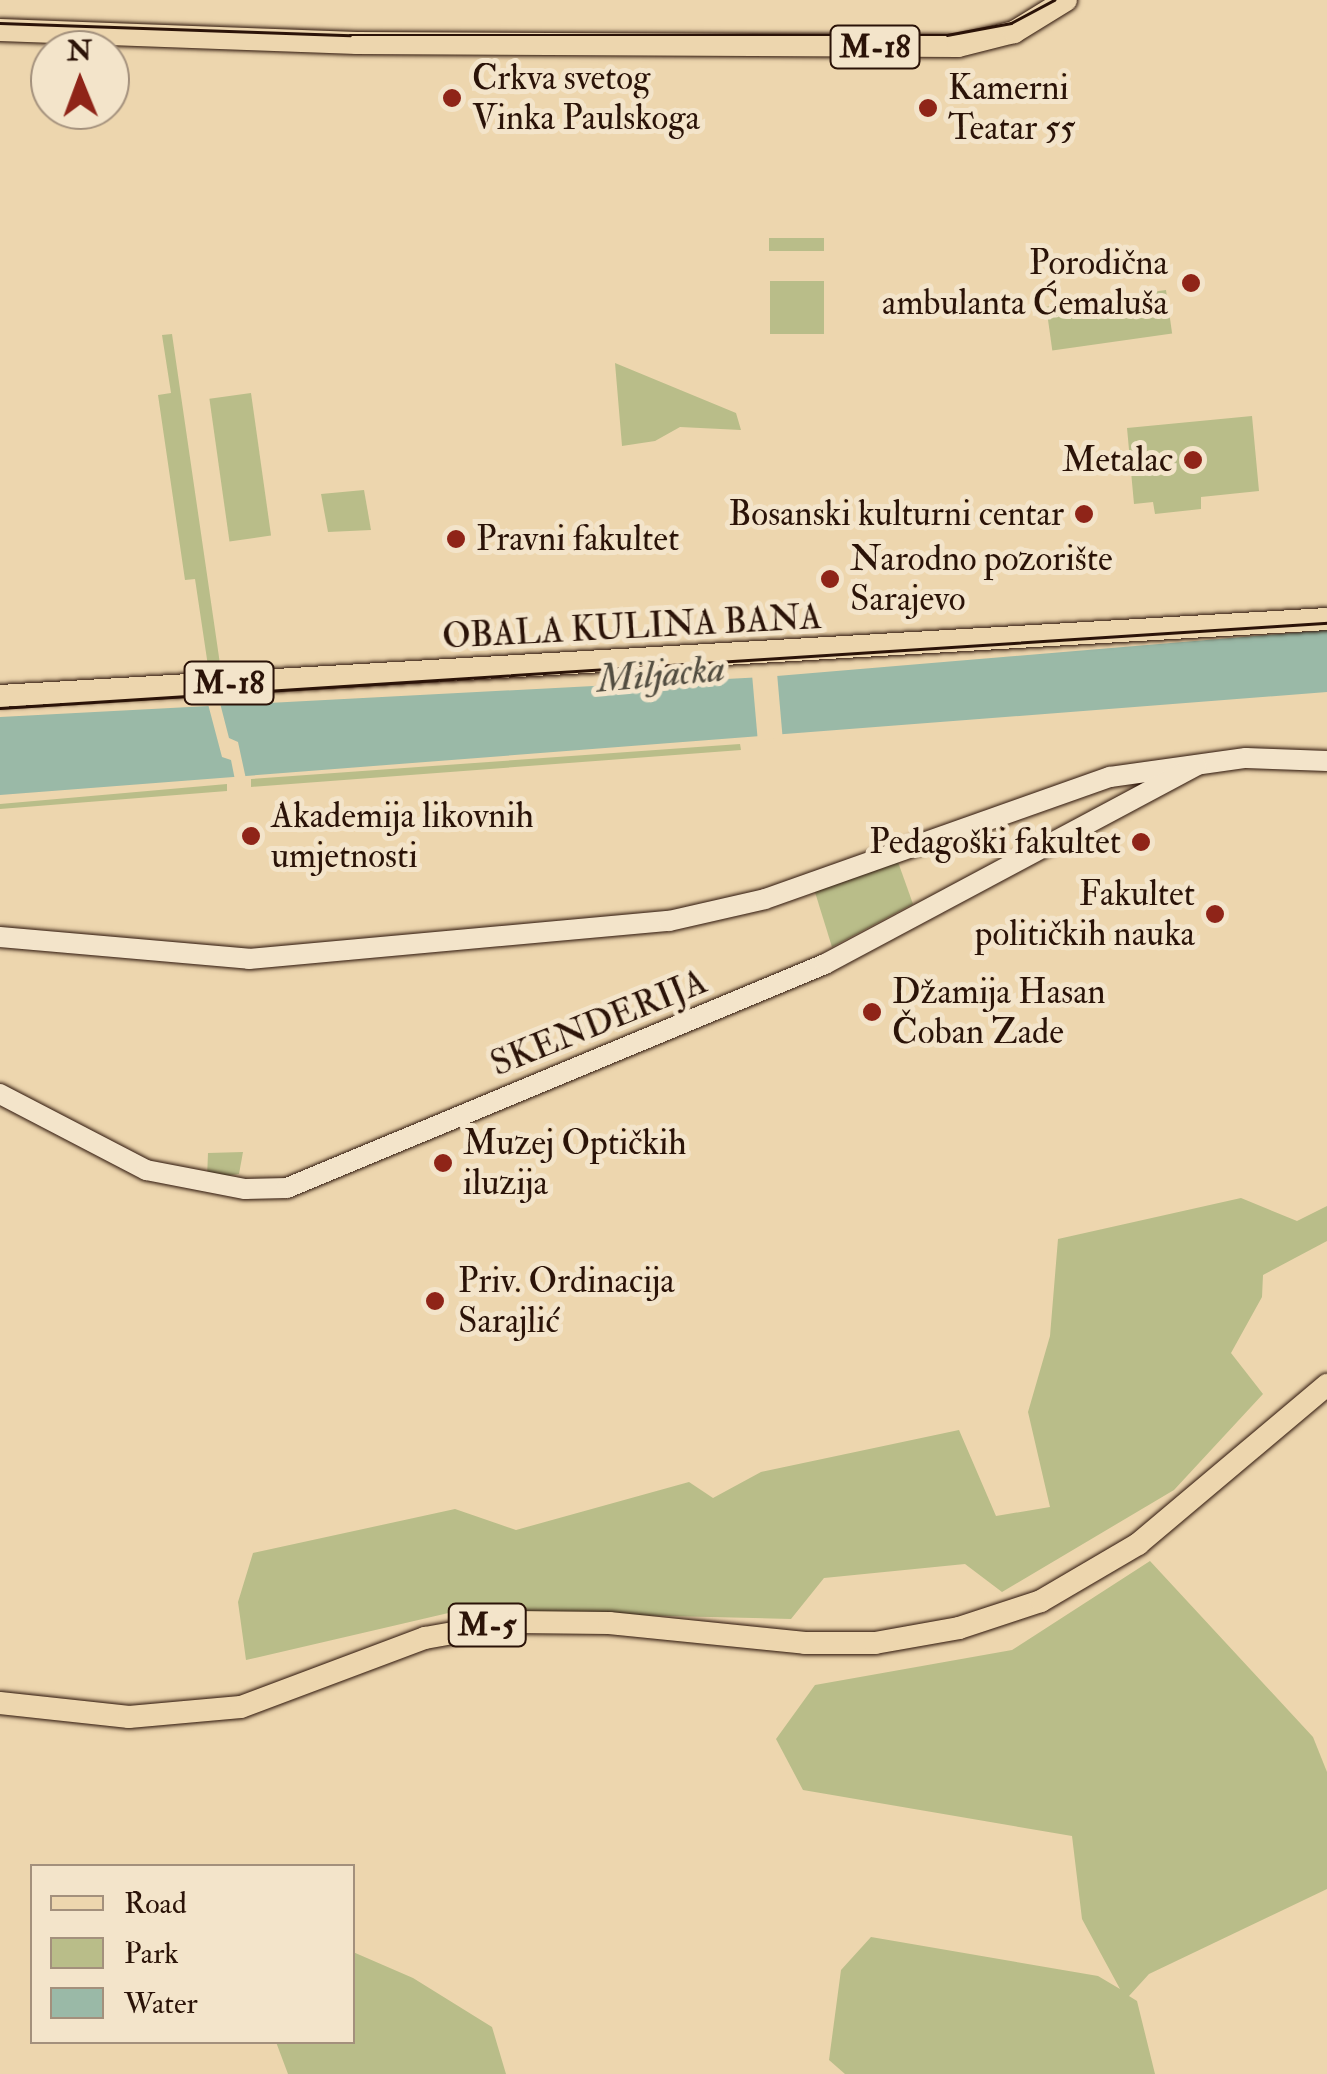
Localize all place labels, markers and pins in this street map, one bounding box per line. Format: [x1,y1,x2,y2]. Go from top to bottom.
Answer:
place label: Crkva svetog Vinka Paulskoga [472,57,700,139]
place label: Kamerni Teatar 55 [948,67,1075,149]
marker: Crkva svetog Vinka Paulskoga [441,87,463,109]
marker: Kamerni Teatar 55 [917,97,939,119]
place label: Porodična ambulanta Ćemaluša [882,242,1168,324]
marker: Porodična ambulanta Ćemaluša [1178,270,1204,296]
place label: Metalac [1062,439,1173,481]
marker: Metalac [1182,449,1204,471]
place label: Bosanski kulturni centar [728,493,1064,535]
marker: Bosanski kulturni centar [1073,503,1095,525]
place label: Pravni fakultet [476,518,679,560]
marker: Pravni fakultet [445,528,467,550]
place label: Narodno pozorište Sarajevo [850,538,1113,620]
marker: Narodno pozorište Sarajevo [819,568,841,590]
place label: Akademija likovnih umjetnosti [271,795,534,877]
place label: Pedagoški fakultet [869,821,1121,863]
marker: Akademija likovnih umjetnosti [240,825,262,847]
marker: Pedagoški fakultet [1130,831,1152,853]
place label: Fakultet političkih nauka [975,873,1195,955]
marker: Fakultet političkih nauka [1204,903,1226,925]
place label: Džamija Hasan Čoban Zade [892,971,1106,1053]
marker: Džamija Hasan Čoban Zade [861,1001,883,1023]
place label: Muzej Optičkih iluzija [463,1122,687,1204]
marker: Muzej Optičkih iluzija [432,1152,454,1174]
place label: Priv. Ordinacija Sarajlić [458,1260,675,1342]
marker: Priv. Ordinacija Sarajlić [422,1288,448,1314]

